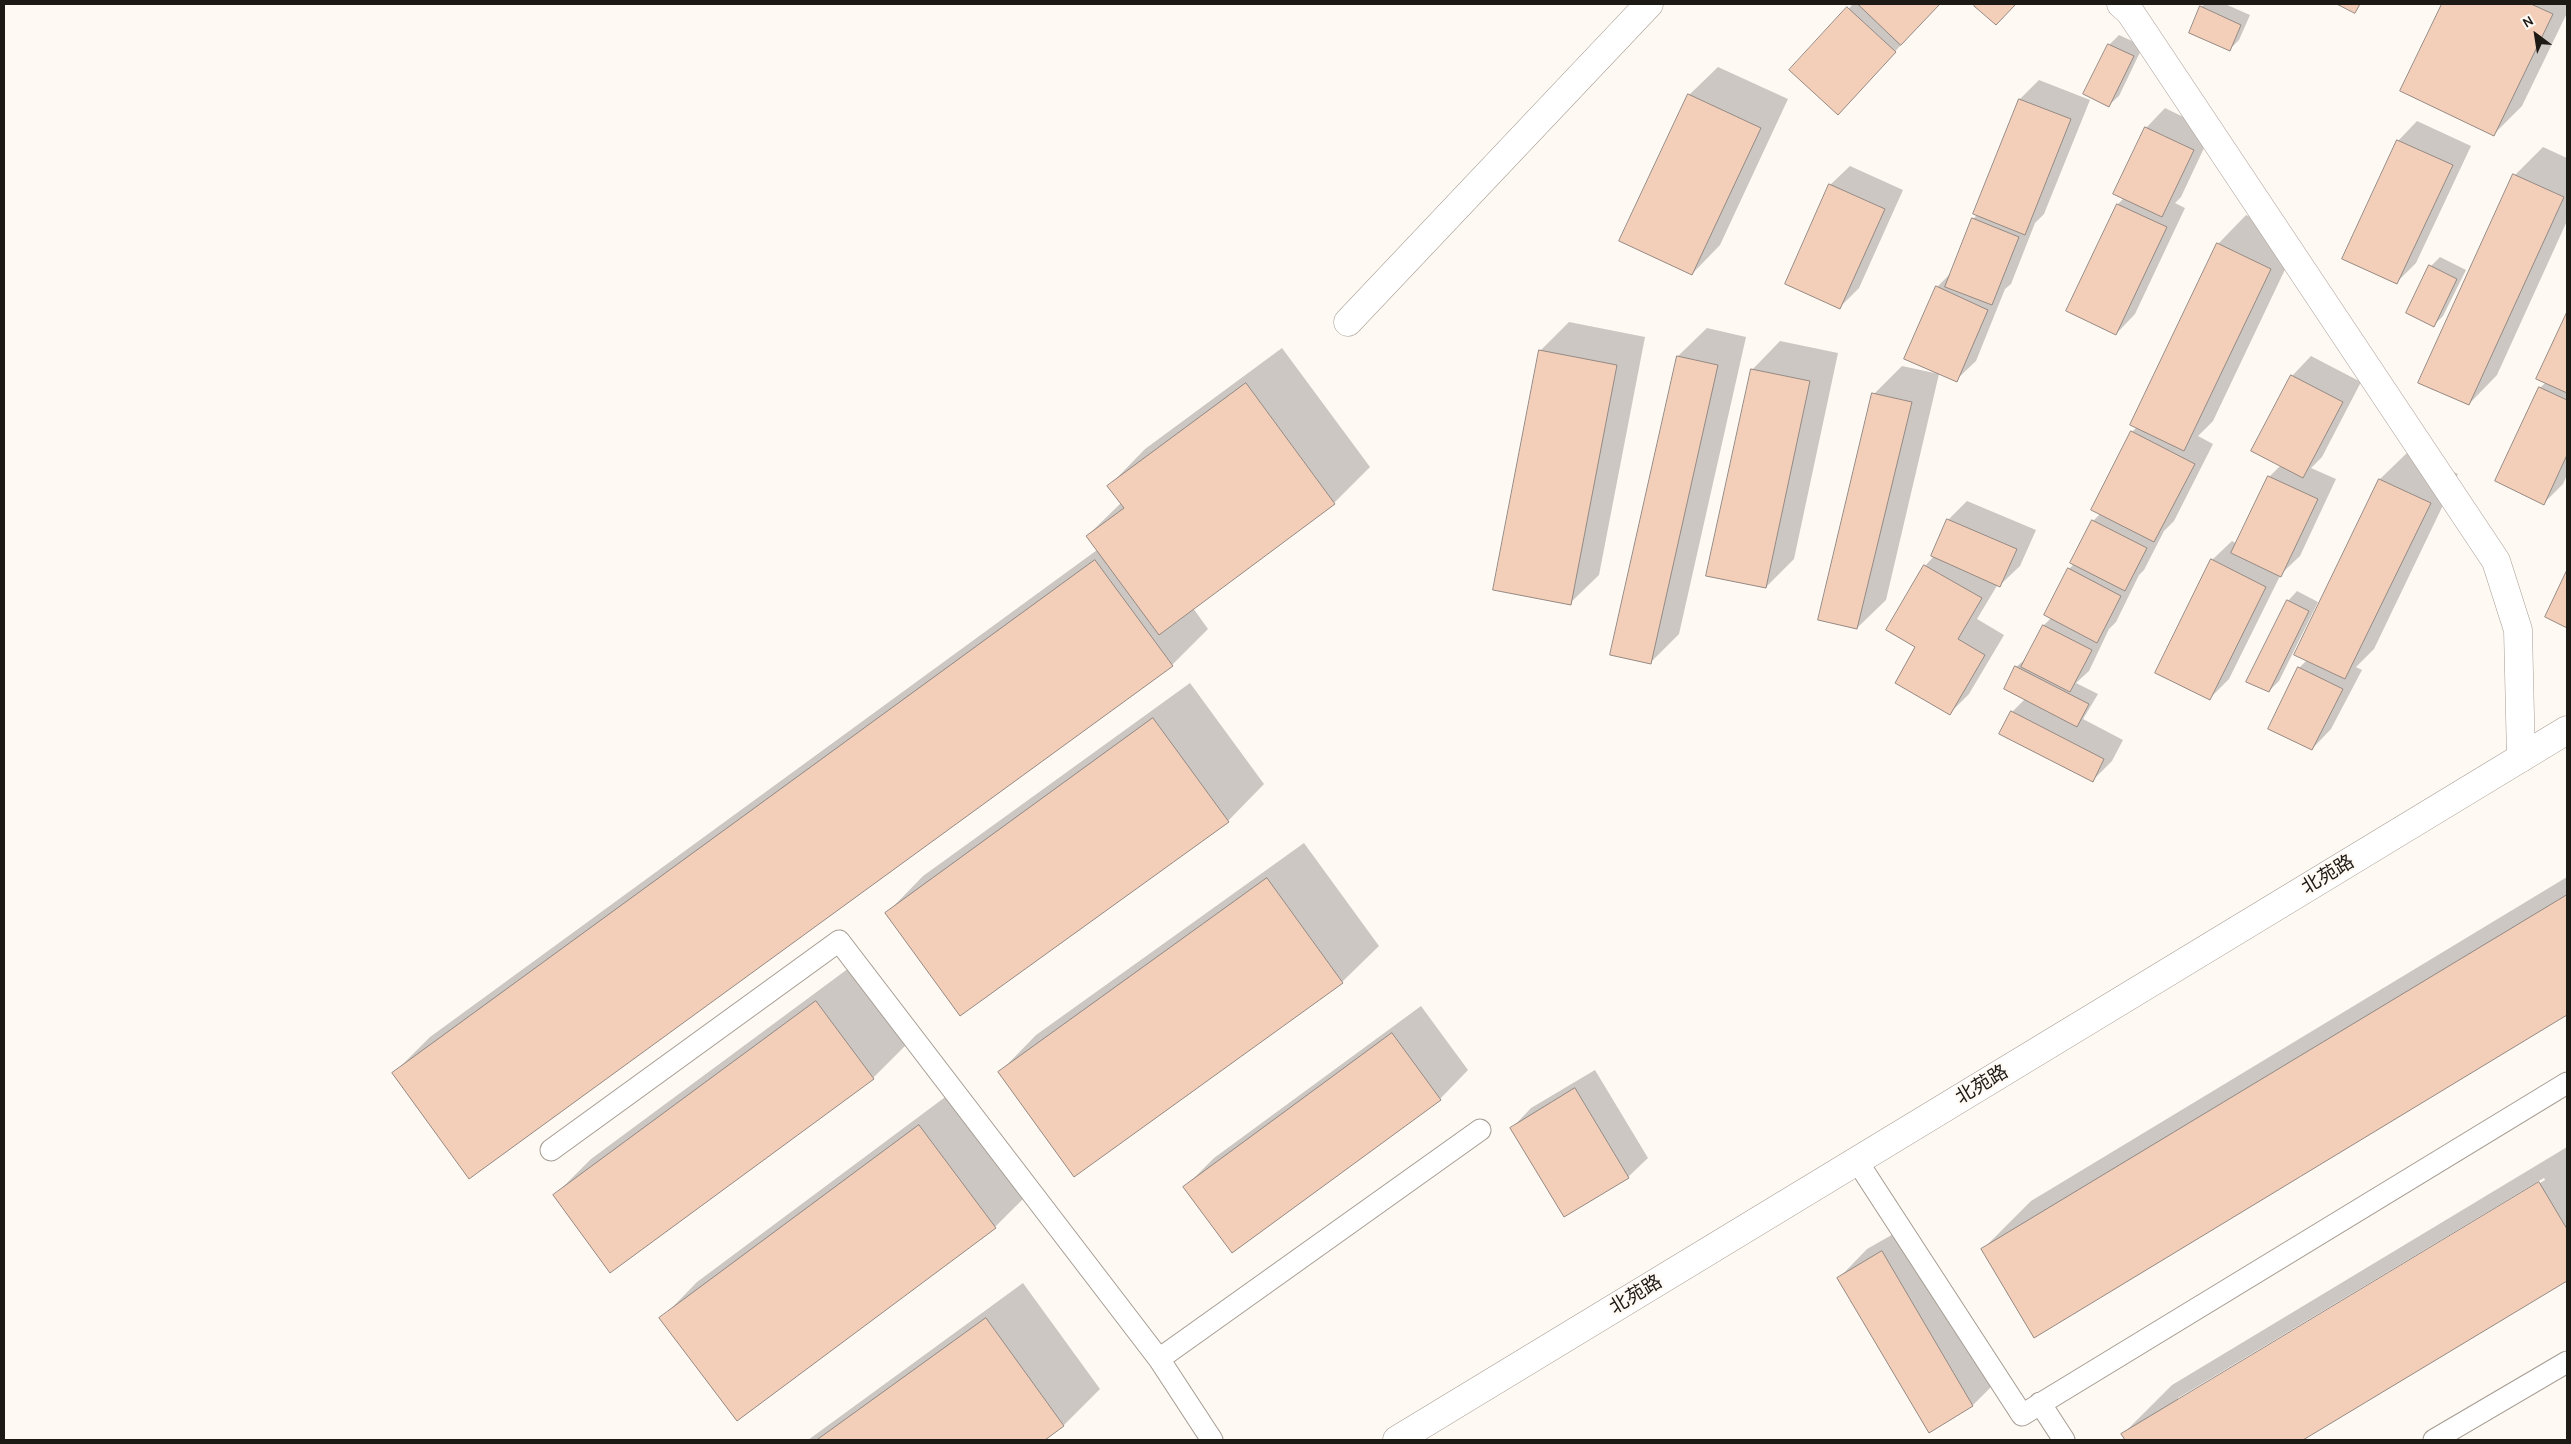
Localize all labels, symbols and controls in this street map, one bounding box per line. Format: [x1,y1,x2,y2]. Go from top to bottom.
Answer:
north arrow [2511,10,2561,60]
text: N [2519,12,2537,32]
street label: 北苑路 [2298,851,2358,899]
street label: 北苑路 [1952,1061,2012,1109]
street label: 北苑路 [1606,1271,1666,1319]

